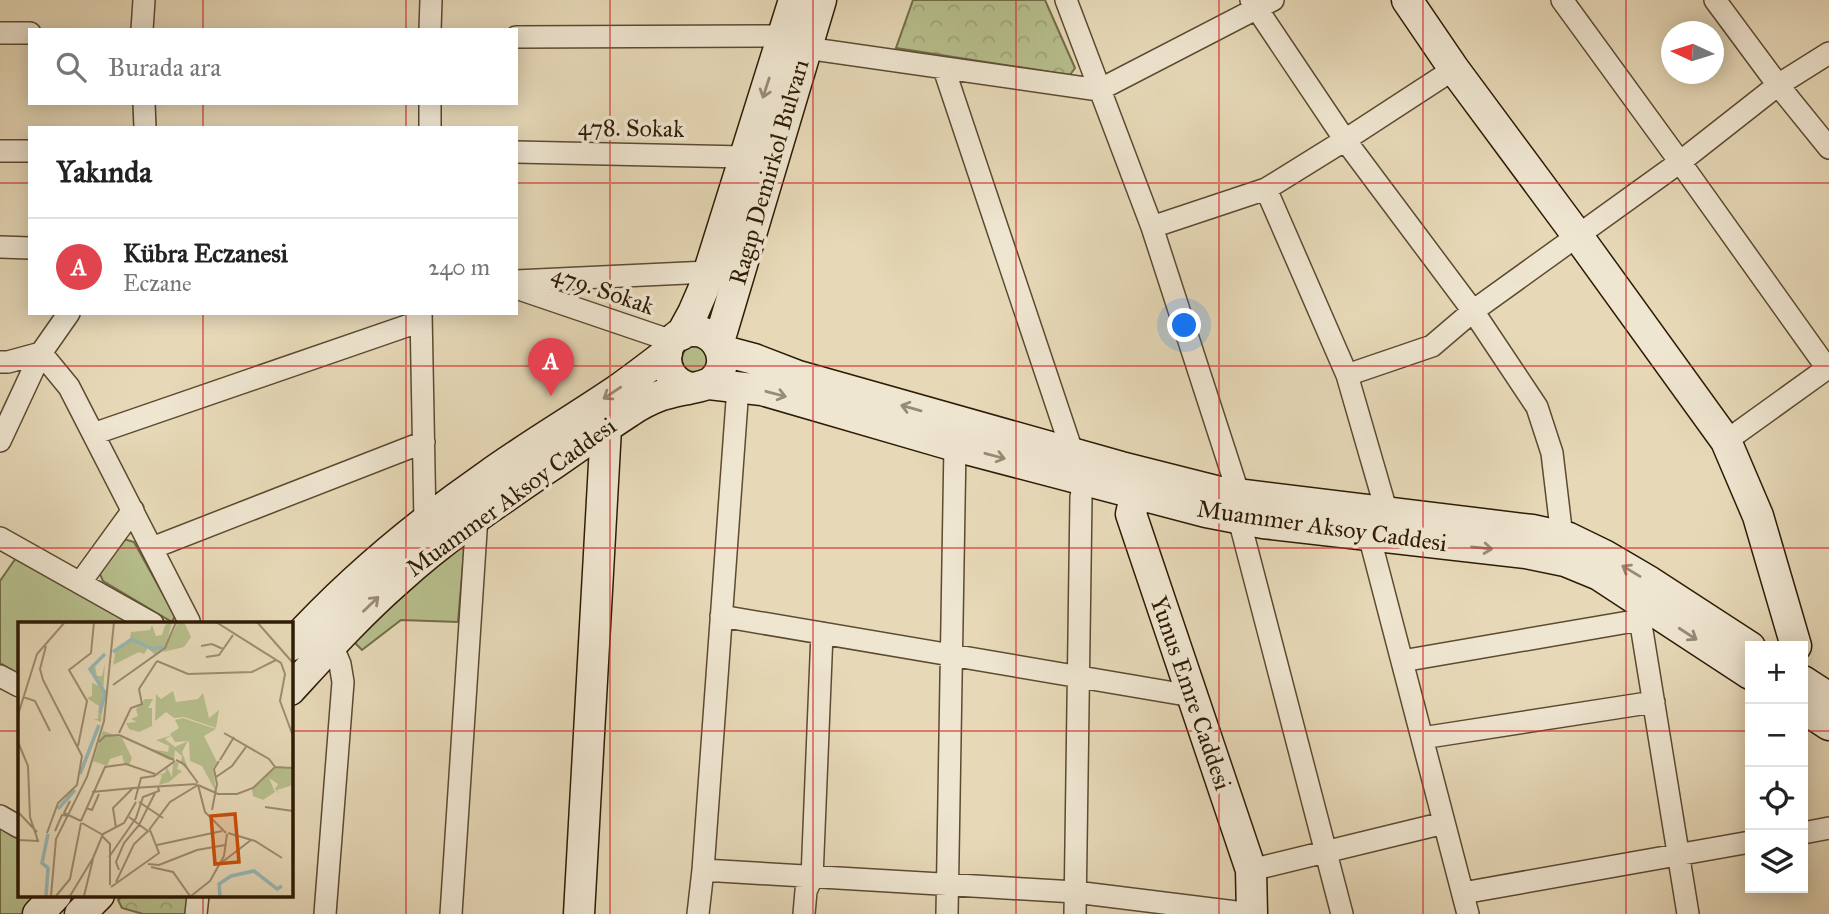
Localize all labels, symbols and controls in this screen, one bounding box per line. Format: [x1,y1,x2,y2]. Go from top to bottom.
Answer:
north arrow [1661,21,1724,84]
search box [28,28,518,105]
icon: search [52,48,90,86]
text: Burada ara [108,51,221,83]
street label: Ragıp Demirkol Bulvarı [722,55,816,288]
one-way arrow [759,77,771,99]
street label: 478. Sokak [578,112,685,144]
text: Yakında [56,154,152,190]
text: Kübra Eczanesi [123,237,288,269]
text: A [71,253,87,281]
text: 240 m [428,253,490,281]
street label: 479. Sokak [548,258,659,322]
text: Eczane [123,269,192,297]
your location [1167,308,1201,342]
pin: A [528,338,574,396]
one-way arrow [603,386,622,400]
one-way arrow [765,388,787,401]
one-way arrow [901,401,923,414]
street label: Muammer Aksoy Caddesi [400,410,622,583]
one-way arrow [984,451,1006,464]
street label: Muammer Aksoy Caddesi [1195,494,1449,558]
one-way arrow [1471,542,1493,555]
one-way arrow [1621,563,1641,577]
street label: Yunus Emre Caddesi [1144,592,1238,794]
one-way arrow [362,596,379,613]
inset map [18,622,292,897]
one-way arrow [1678,627,1698,641]
map controls [1745,641,1808,893]
button: + [1745,641,1808,704]
button: − [1745,704,1808,767]
button: locate [1745,767,1808,830]
button: layers [1745,830,1808,893]

